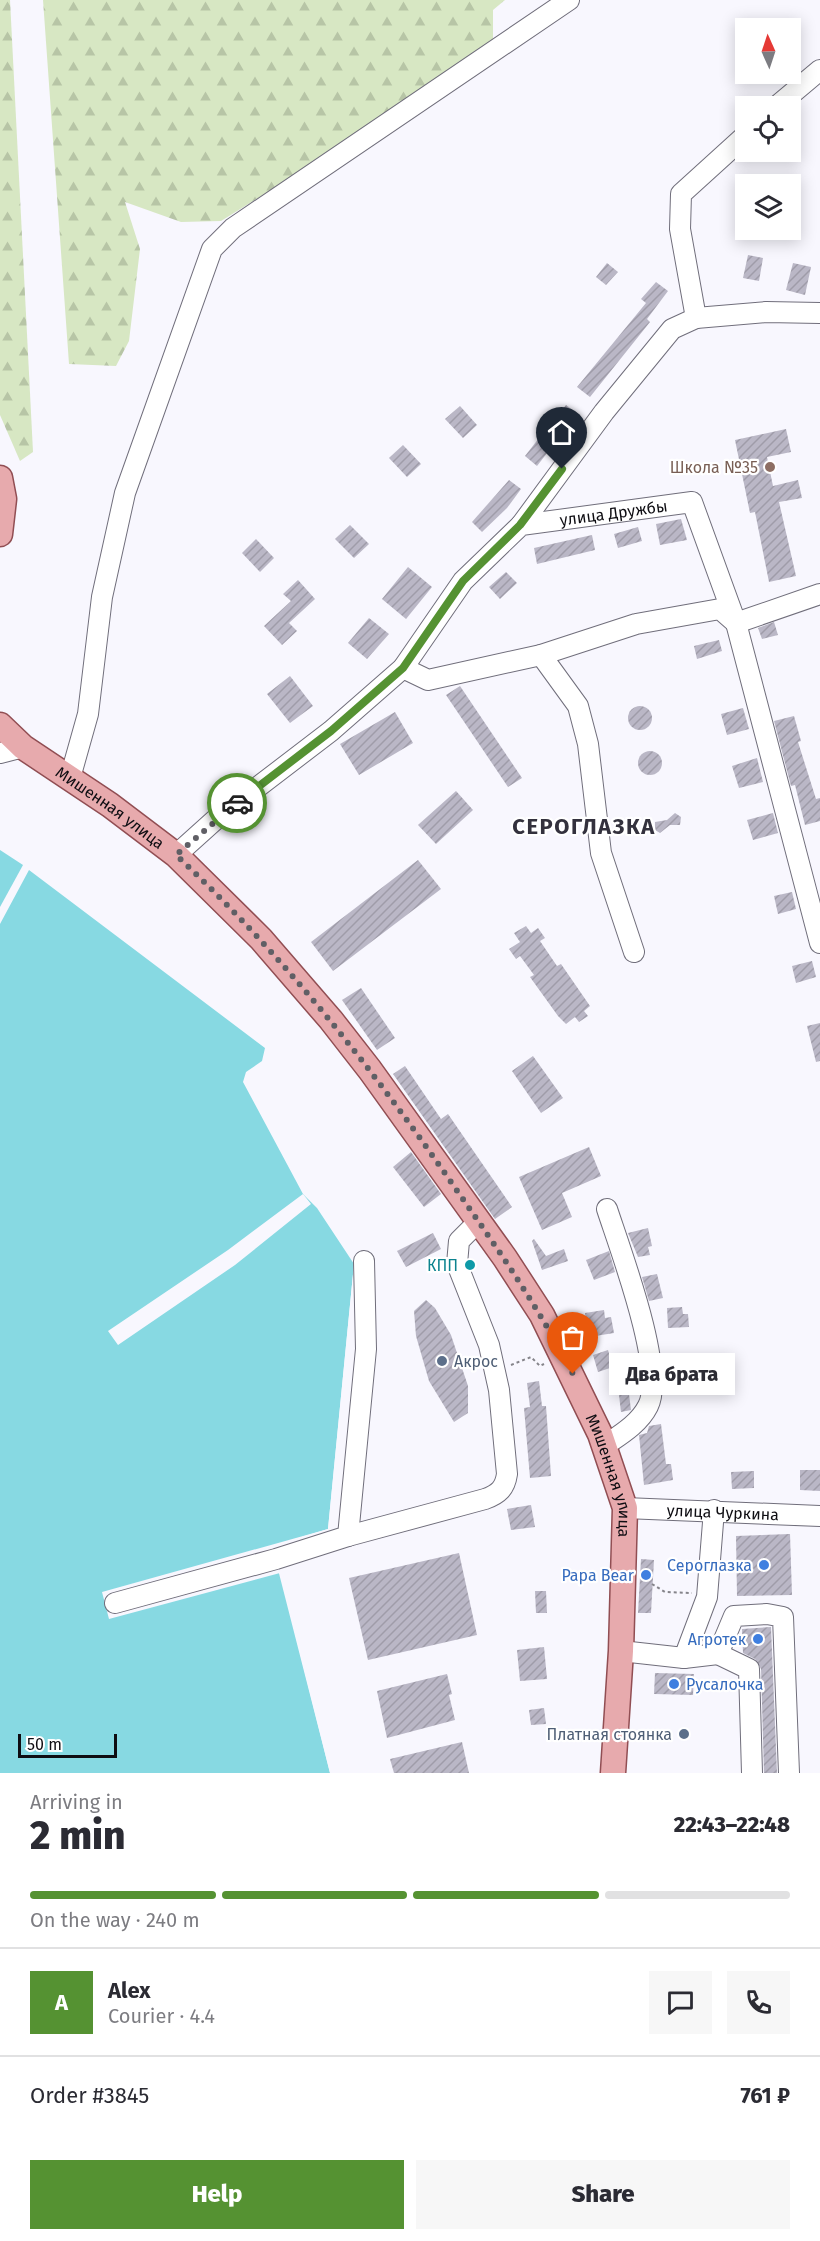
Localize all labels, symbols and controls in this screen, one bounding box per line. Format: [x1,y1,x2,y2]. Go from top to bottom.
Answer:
north arrow [735,18,801,84]
map controls [735,18,801,240]
button: locate [735,96,801,162]
button: layers [735,174,801,240]
pin [536,407,587,469]
icon: home [545,416,578,449]
place label: Школа №35 [670,458,758,477]
marker: Школа №35 [763,460,777,474]
street label: улица Дружбы [559,496,669,529]
street label: Мишенная улица [52,762,168,852]
courier [207,773,267,833]
icon: car [221,787,254,820]
district label: СЕРОГЛАЗКА [512,813,656,840]
place label: КПП [427,1256,458,1275]
marker: КПП [463,1258,477,1272]
pin [547,1312,598,1374]
icon: bag [556,1321,589,1354]
place label: Акрос [454,1352,498,1371]
callout: Два брата [609,1353,735,1395]
marker: Акрос [435,1354,449,1368]
text: Два брата [626,1362,718,1386]
street label: Мишенная улица [582,1411,635,1538]
street label: улица Чуркина [666,1500,779,1524]
place label: Сероглазка [667,1556,752,1575]
marker: Сероглазка [757,1558,771,1572]
place label: Papa Bear [561,1566,635,1585]
marker: Papa Bear [639,1568,653,1582]
place label: Агротек [688,1630,747,1649]
marker: Агротек [751,1632,765,1646]
place label: Русалочка [686,1675,763,1694]
marker: Русалочка [667,1677,681,1691]
place label: Платная стоянка [546,1725,672,1744]
marker: Платная стоянка [677,1727,691,1741]
scale bar [18,1731,117,1758]
text: 50 m [27,1735,62,1754]
text: Arriving in [30,1790,123,1814]
text: 22:43–22:48 [674,1811,790,1838]
text: 2 min [30,1813,126,1859]
text: On the way · 240 m [30,1908,200,1932]
button: chat [649,1971,712,2034]
button: phone [727,1971,790,2034]
text: Alex [108,1977,151,2004]
text: A [55,1989,68,2016]
text: Courier · 4.4 [108,2004,215,2028]
text: Order #3845 [30,2082,149,2109]
text: 761 ₽ [740,2082,790,2109]
button: Help [30,2160,404,2229]
button: Share [416,2160,790,2229]

